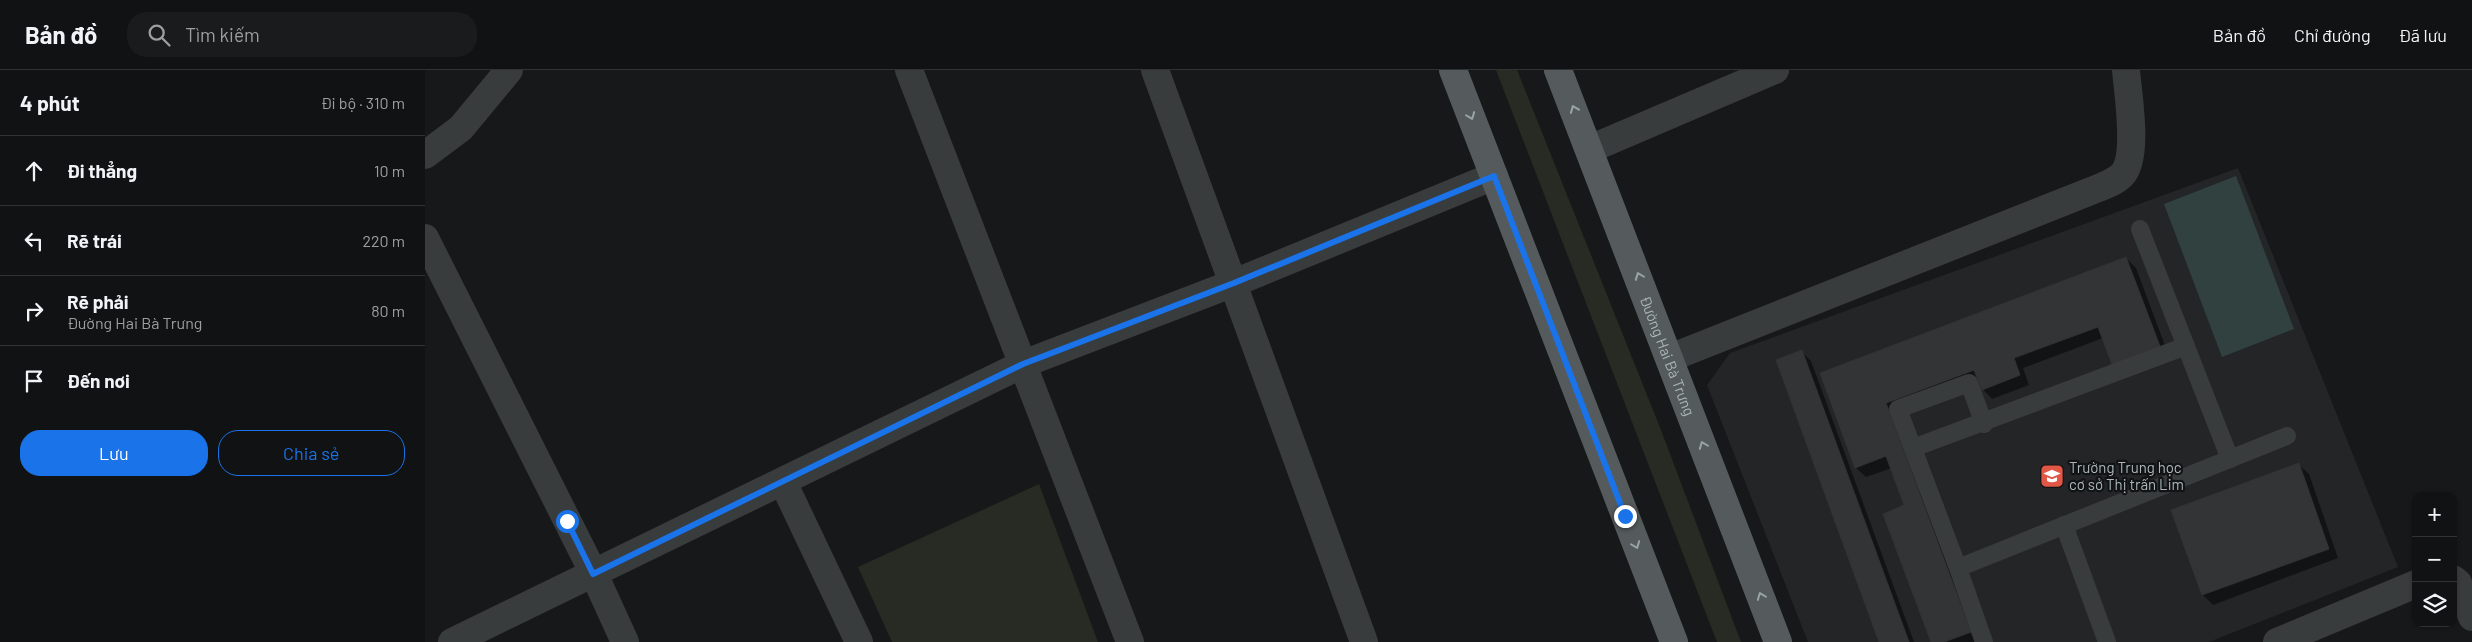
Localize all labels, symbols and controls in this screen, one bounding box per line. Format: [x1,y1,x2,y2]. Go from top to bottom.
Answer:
search box [127,12,477,57]
text: Bản đồ [25,20,97,49]
icon: search [145,21,173,49]
text: Tìm kiếm [185,23,260,46]
text: Bản đồ [2213,24,2266,46]
text: Chỉ đường [2294,24,2371,46]
text: Đã lưu [2399,24,2447,46]
text: 4 phút [20,90,80,115]
text: Đi bộ · 310 m [321,93,405,112]
one-way arrow [1569,105,1580,114]
one-way arrow [1465,111,1475,119]
icon: ahead [20,157,48,185]
text: Đi thẳng [67,159,137,182]
text: 10 m [374,161,405,180]
icon: left [20,227,48,255]
text: Rẽ trái [67,229,122,252]
text: 220 m [362,231,405,250]
one-way arrow [1635,273,1645,281]
text: Rẽ phải [67,290,129,313]
street label: Đường Hai Bà Trưng [1637,293,1699,418]
icon: right [20,297,48,325]
text: 80 m [371,301,405,320]
text: Đường Hai Bà Trưng [67,313,202,332]
icon: arrive [20,367,48,395]
text: Đến nơi [67,369,130,392]
button: Lưu [20,430,208,476]
button: Chia sẻ [218,430,405,476]
one-way arrow [1699,441,1709,449]
place label: Trường Trung học cơ sở Thị trấn Lim [2069,458,2184,493]
school or university icon: Trường Trung học cơ sở Thị trấn Lim [2039,463,2065,489]
map controls [2412,492,2457,627]
button: + [2412,492,2457,537]
route end [1614,505,1637,528]
route start [556,510,579,533]
button: − [2412,537,2457,582]
one-way arrow [1631,540,1641,548]
button: layers [2412,582,2457,627]
one-way arrow [1757,593,1767,601]

